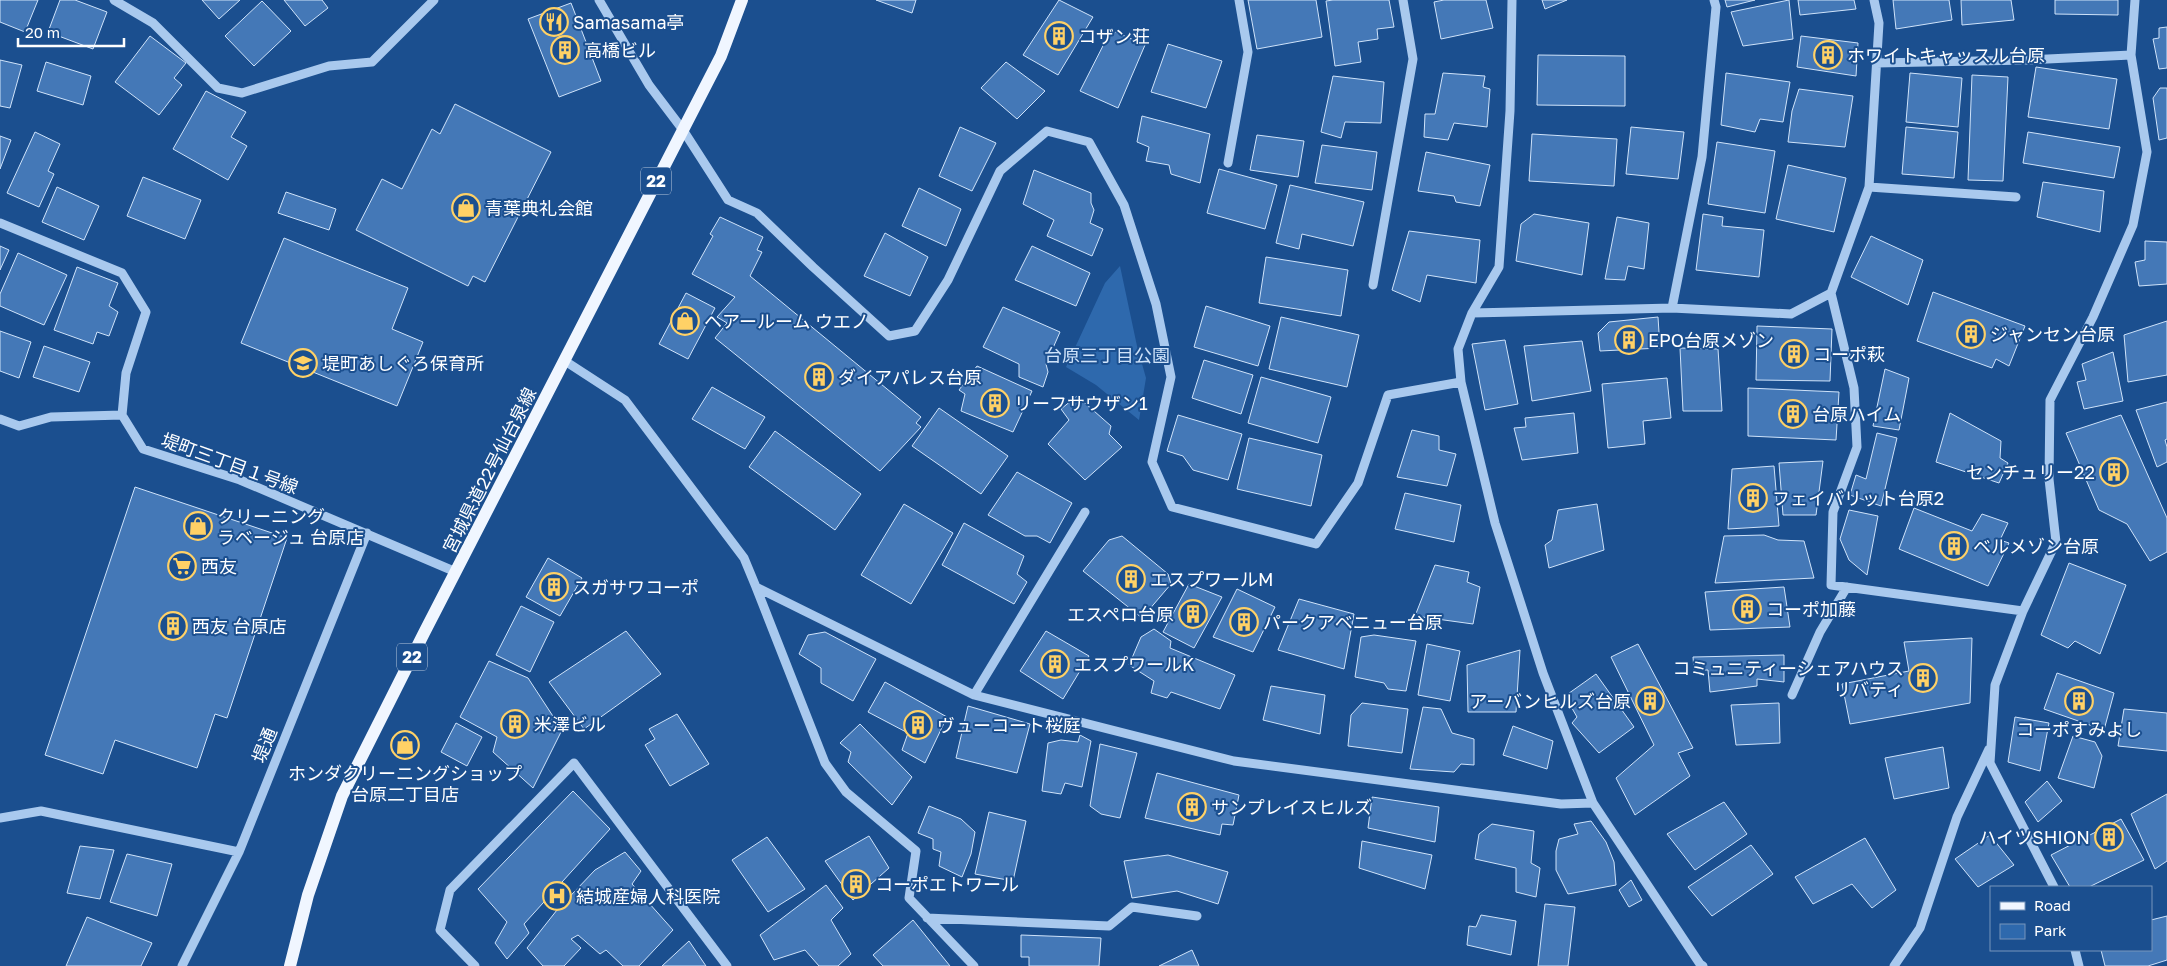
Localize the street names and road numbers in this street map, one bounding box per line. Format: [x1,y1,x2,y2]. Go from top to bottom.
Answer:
road number: 22 [641,168,671,195]
street label: 宮城県道22号仙台泉線 [438,384,540,556]
street label: 堤町三丁目１号線 [159,428,301,498]
road number: 22 [397,644,427,670]
street label: 堤通 [247,724,281,766]

